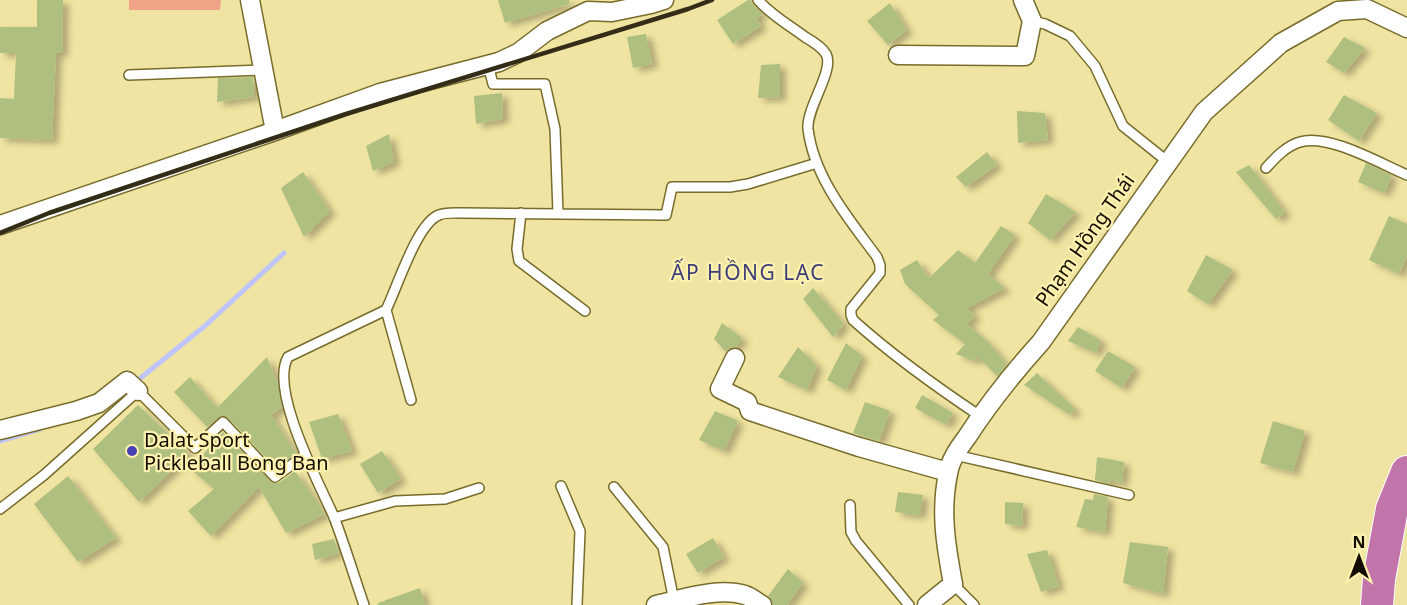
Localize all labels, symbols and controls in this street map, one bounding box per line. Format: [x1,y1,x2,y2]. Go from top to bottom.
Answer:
street label: Phạm Hồng Thái [1029,168,1140,311]
district label: ẤP HỒNG LẠC [671,258,825,286]
place label: Dalat Sport Pickleball Bong Ban [144,426,329,476]
marker: Dalat Sport Pickleball Bong Ban [125,444,139,458]
north arrow [1329,527,1389,587]
text: N [1352,531,1366,553]

